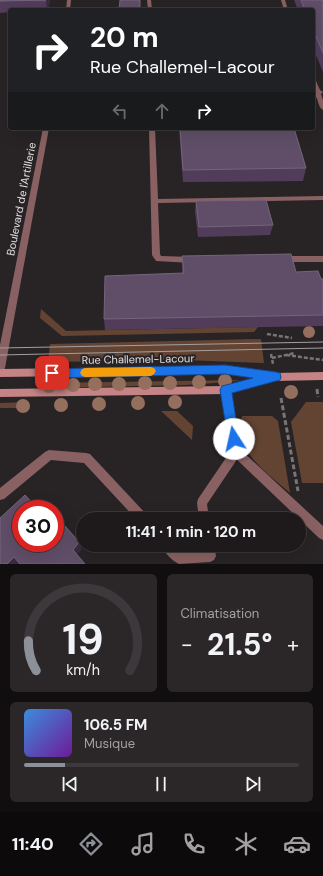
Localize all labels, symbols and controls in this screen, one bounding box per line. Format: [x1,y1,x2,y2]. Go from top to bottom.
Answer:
text: 20 m [90,19,159,56]
icon: right [24,24,76,76]
text: Rue Challemel-Lacour [90,55,275,79]
icon: left [109,100,131,122]
icon: ahead [151,100,173,122]
icon: right [193,100,215,122]
street label: Boulevard de l'Artillerie [3,141,39,257]
street label: Rue Challemel-Lacour [81,351,195,367]
pin [35,356,69,390]
icon: arrive [41,362,63,384]
position arrow [213,418,255,460]
speed limit sign: 30 [12,500,64,552]
text: 11:41 · 1 min · 120 m [126,522,256,542]
text: Climatisation [181,605,259,622]
text: 19 [62,613,104,667]
text: 21.5° [207,625,272,664]
text: − [181,630,193,659]
text: + [287,630,299,659]
text: km/h [66,661,100,679]
text: 106.5 FM [84,715,147,735]
text: Musique [84,735,135,752]
icon: previous [59,773,81,795]
icon: pause [150,773,172,795]
icon: next [242,773,264,795]
icon: directions [77,830,105,858]
icon: music [129,830,157,858]
icon: phone [180,830,208,858]
icon: climate [232,830,260,858]
icon: car [283,830,311,858]
text: 11:40 [12,832,54,856]

